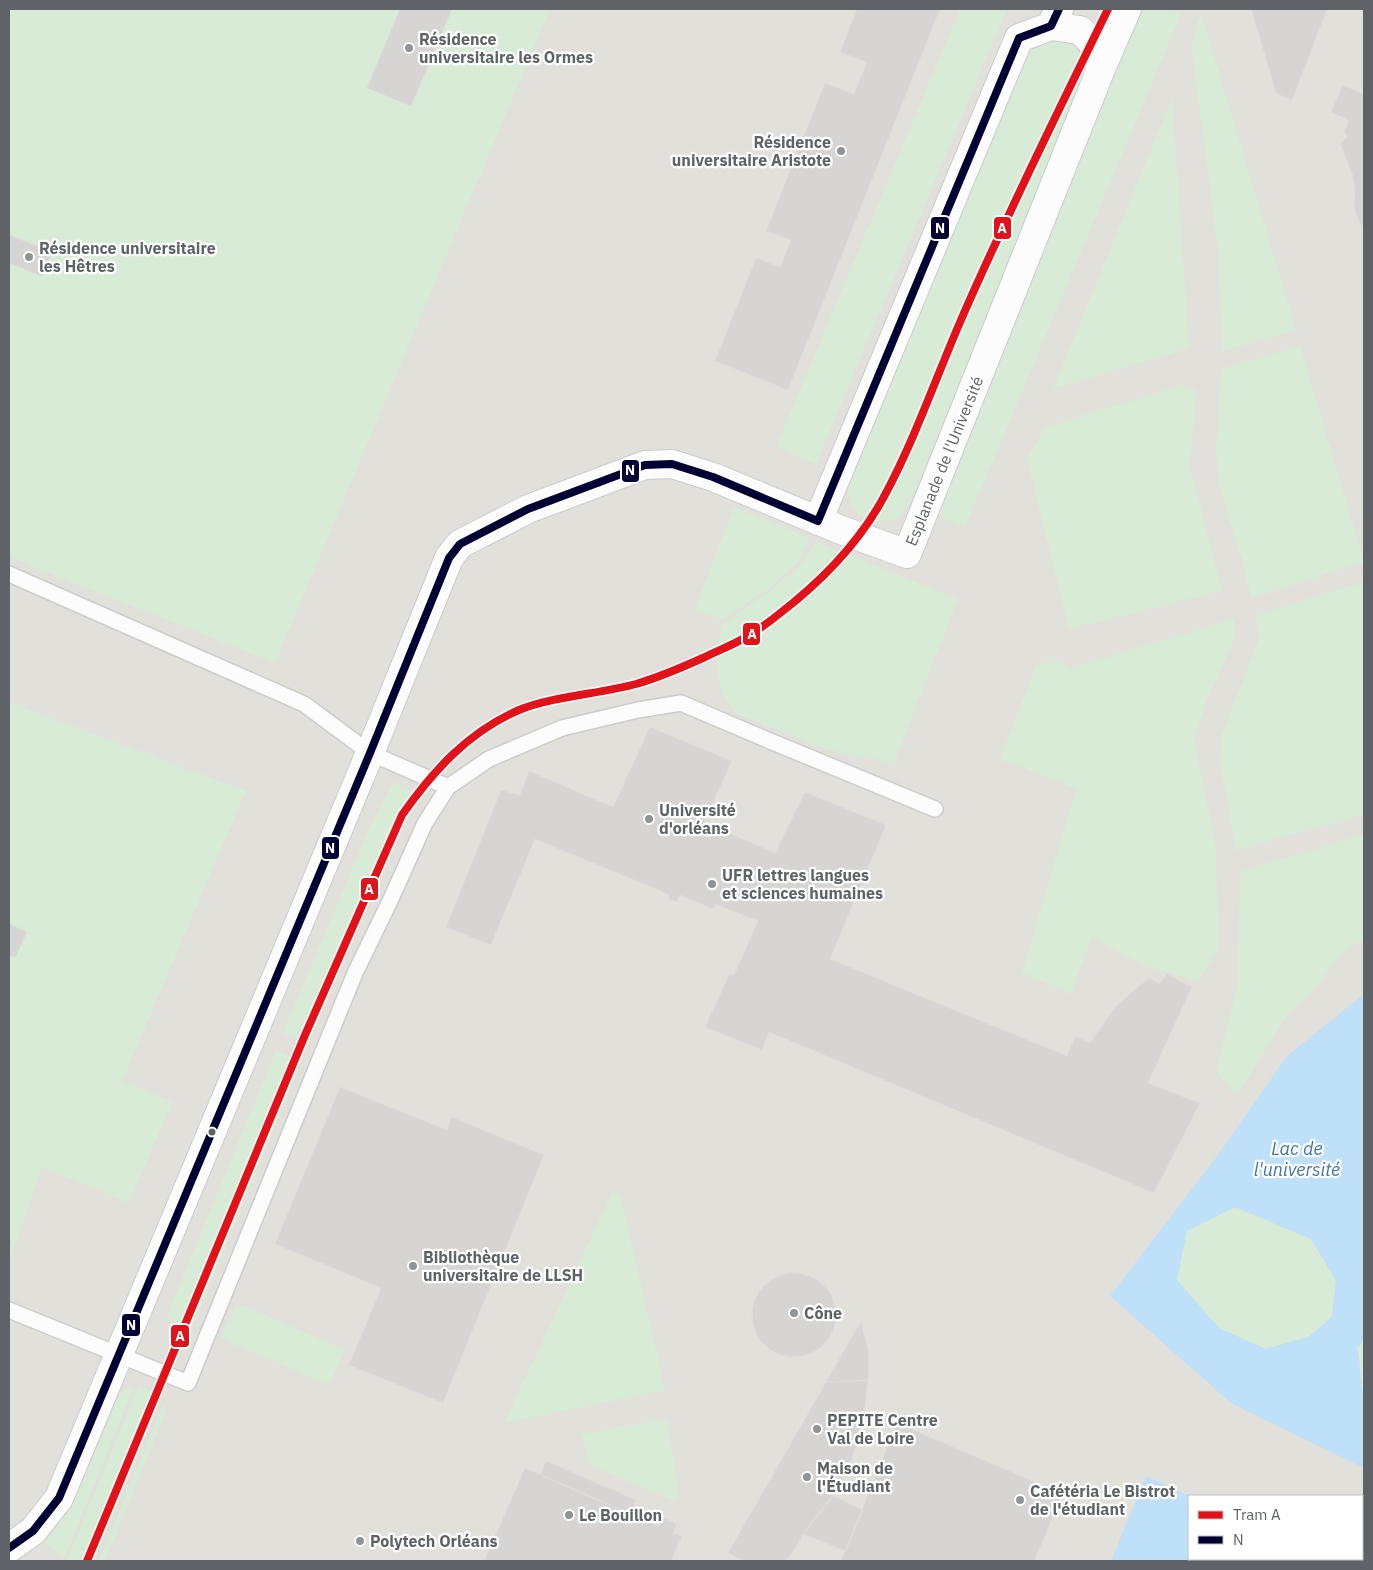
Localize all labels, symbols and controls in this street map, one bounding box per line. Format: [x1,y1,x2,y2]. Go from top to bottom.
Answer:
place label: Résidence universitaire les Ormes [419,29,593,67]
marker: Résidence universitaire les Ormes [403,42,415,54]
place label: Résidence universitaire Aristote [672,132,831,170]
marker: Résidence universitaire Aristote [835,145,847,157]
line badge: N [930,216,950,240]
line badge: A [993,216,1012,240]
text: N [935,219,945,237]
text: A [997,219,1007,237]
place label: Résidence universitaire les Hêtres [39,238,216,276]
marker: Résidence universitaire les Hêtres [23,251,35,263]
street label: Esplanade de l'Université [901,373,987,549]
line badge: N [621,459,640,483]
text: N [625,461,635,479]
line badge: A [742,622,761,646]
text: A [747,625,757,643]
place label: Université d'orléans [659,800,736,838]
marker: Université d'orléans [643,813,655,825]
line badge: N [321,836,340,860]
text: N [325,839,335,857]
place label: UFR lettres langues et sciences humaines [722,865,883,903]
line badge: A [360,877,379,901]
marker: UFR lettres langues et sciences humaines [706,878,718,890]
text: A [364,880,374,898]
unlabelled marker [207,1127,217,1137]
water label: Lac de l'université [1254,1137,1340,1181]
place label: Bibliothèque universitaire de LLSH [423,1247,583,1285]
marker: Bibliothèque universitaire de LLSH [407,1260,419,1272]
place label: Cône [804,1303,842,1323]
marker: Cône [788,1307,800,1319]
line badge: N [121,1313,141,1337]
text: N [126,1316,136,1334]
line badge: A [170,1324,190,1348]
text: A [175,1327,185,1345]
place label: PEPITE Centre Val de Loire [827,1410,938,1448]
marker: PEPITE Centre Val de Loire [811,1423,823,1435]
place label: Maison de l'Étudiant [817,1458,893,1496]
marker: Maison de l'Étudiant [801,1471,813,1483]
place label: Cafétéria Le Bistrot de l'étudiant [1030,1481,1175,1519]
marker: Cafétéria Le Bistrot de l'étudiant [1014,1494,1026,1506]
legend [1188,1495,1363,1560]
place label: Le Bouillon [579,1505,662,1525]
text: Tram A [1233,1505,1281,1524]
marker: Le Bouillon [563,1509,575,1521]
text: N [1233,1530,1244,1549]
place label: Polytech Orléans [370,1531,498,1551]
marker: Polytech Orléans [354,1535,366,1547]

